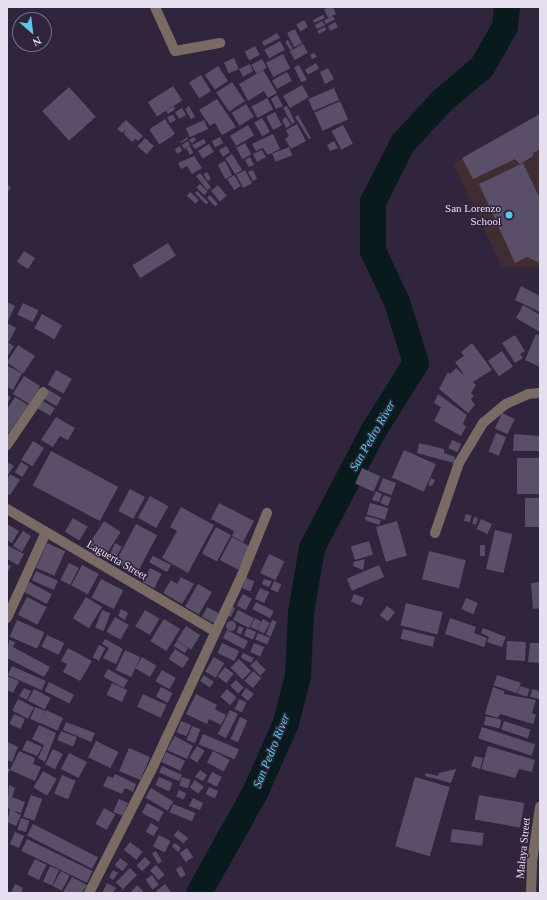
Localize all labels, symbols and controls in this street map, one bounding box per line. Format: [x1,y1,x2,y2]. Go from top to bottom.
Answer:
north arrow [12,12,52,52]
text: N [31,35,43,49]
place label: San Lorenzo School [445,202,501,228]
marker: San Lorenzo School [504,210,514,220]
water label: San Pedro River [347,398,399,474]
street label: Laguerta Street [84,537,150,583]
water label: San Pedro River [251,712,293,790]
street label: Malaya Street [513,817,533,879]

